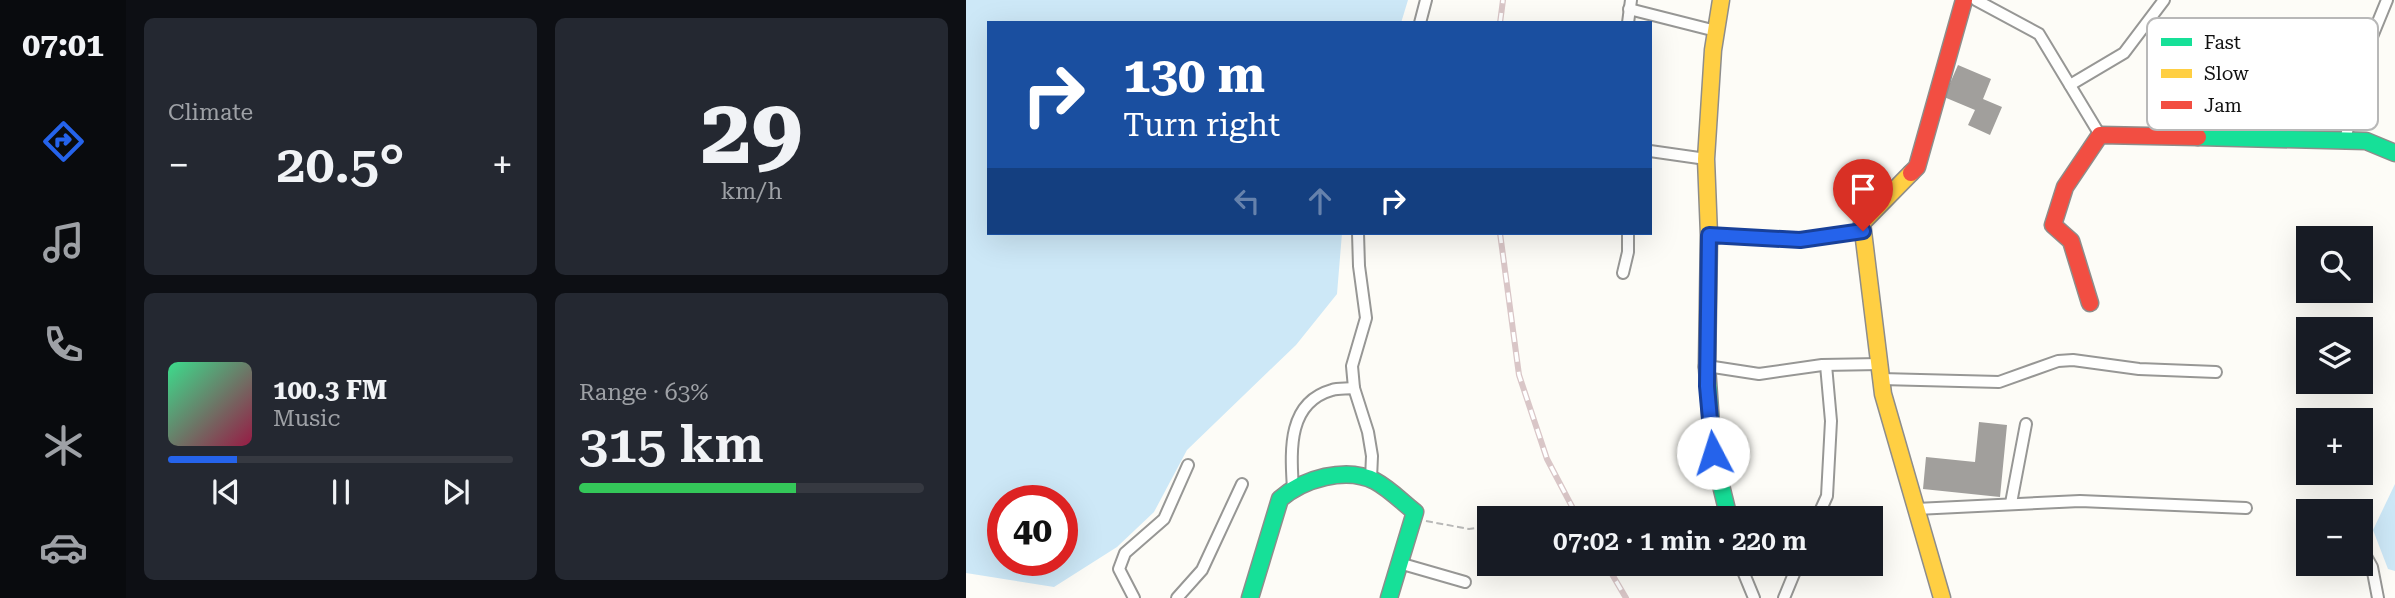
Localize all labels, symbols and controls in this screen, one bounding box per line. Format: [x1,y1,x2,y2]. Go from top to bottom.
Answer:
legend [2147,18,2378,130]
text: 07:01 [22,26,104,64]
text: Fast [2204,31,2241,54]
text: 130 m [1123,47,1265,104]
icon: right [1008,49,1099,140]
text: Slow [2204,62,2249,85]
text: 29 [701,79,802,185]
text: Jam [2204,94,2242,117]
text: Climate [168,99,253,126]
text: Turn right [1123,106,1280,144]
icon: directions [39,117,88,166]
text: 20.5° [276,134,405,195]
text: − [168,143,189,187]
text: + [492,143,513,187]
pin [1833,159,1893,231]
icon: arrive [1844,170,1882,208]
text: km/h [721,178,782,205]
icon: left [1228,182,1266,220]
icon: ahead [1301,182,1339,220]
icon: right [1374,182,1412,220]
icon: music [39,218,88,267]
map controls [2296,226,2373,576]
button: search [2296,226,2373,303]
button: layers [2296,317,2373,394]
icon: phone [39,320,88,369]
text: 100.3 FM [273,375,387,405]
text: Range · 63% [579,379,708,406]
text: Music [273,405,340,432]
button: + [2296,408,2373,485]
text: 315 km [579,414,764,475]
position arrow [1676,416,1750,490]
icon: climate [39,421,88,470]
icon: previous [207,473,245,511]
icon: pause [322,473,360,511]
icon: next [437,473,475,511]
speed limit sign: 40 [987,485,1078,576]
button: − [2296,499,2373,576]
icon: car [39,523,88,572]
text: 07:02 · 1 min · 220 m [1553,526,1807,556]

